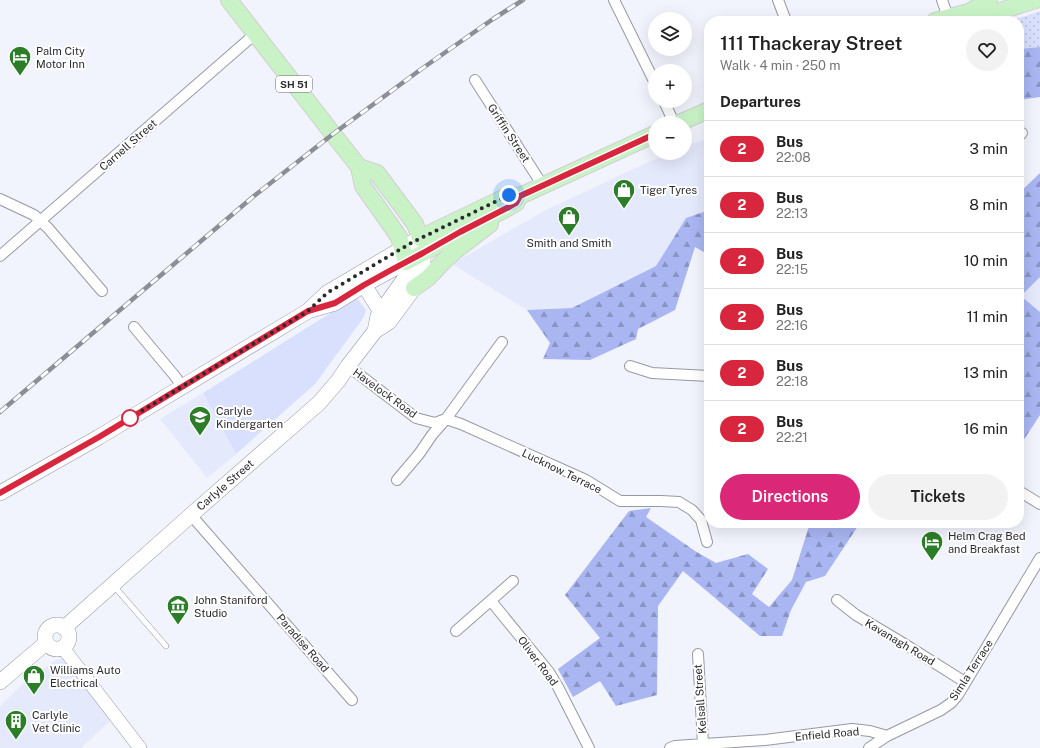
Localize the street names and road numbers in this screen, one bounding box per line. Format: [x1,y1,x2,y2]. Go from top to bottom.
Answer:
road number: SH 51 [276,76,312,92]
street label: Griffin Street [486,101,532,165]
street label: Carnell Street [97,117,159,173]
street label: Havelock Road [351,366,419,420]
street label: Lucknow Terrace [520,446,604,496]
street label: Carlyle Street [194,457,256,513]
street label: Paradise Road [275,612,331,674]
street label: Kavanagh Road [863,616,937,668]
street label: Oliver Road [516,634,560,688]
street label: Simla Terrace [947,637,995,703]
street label: Kelsall Street [692,664,708,734]
street label: Enfield Road [794,725,860,743]

